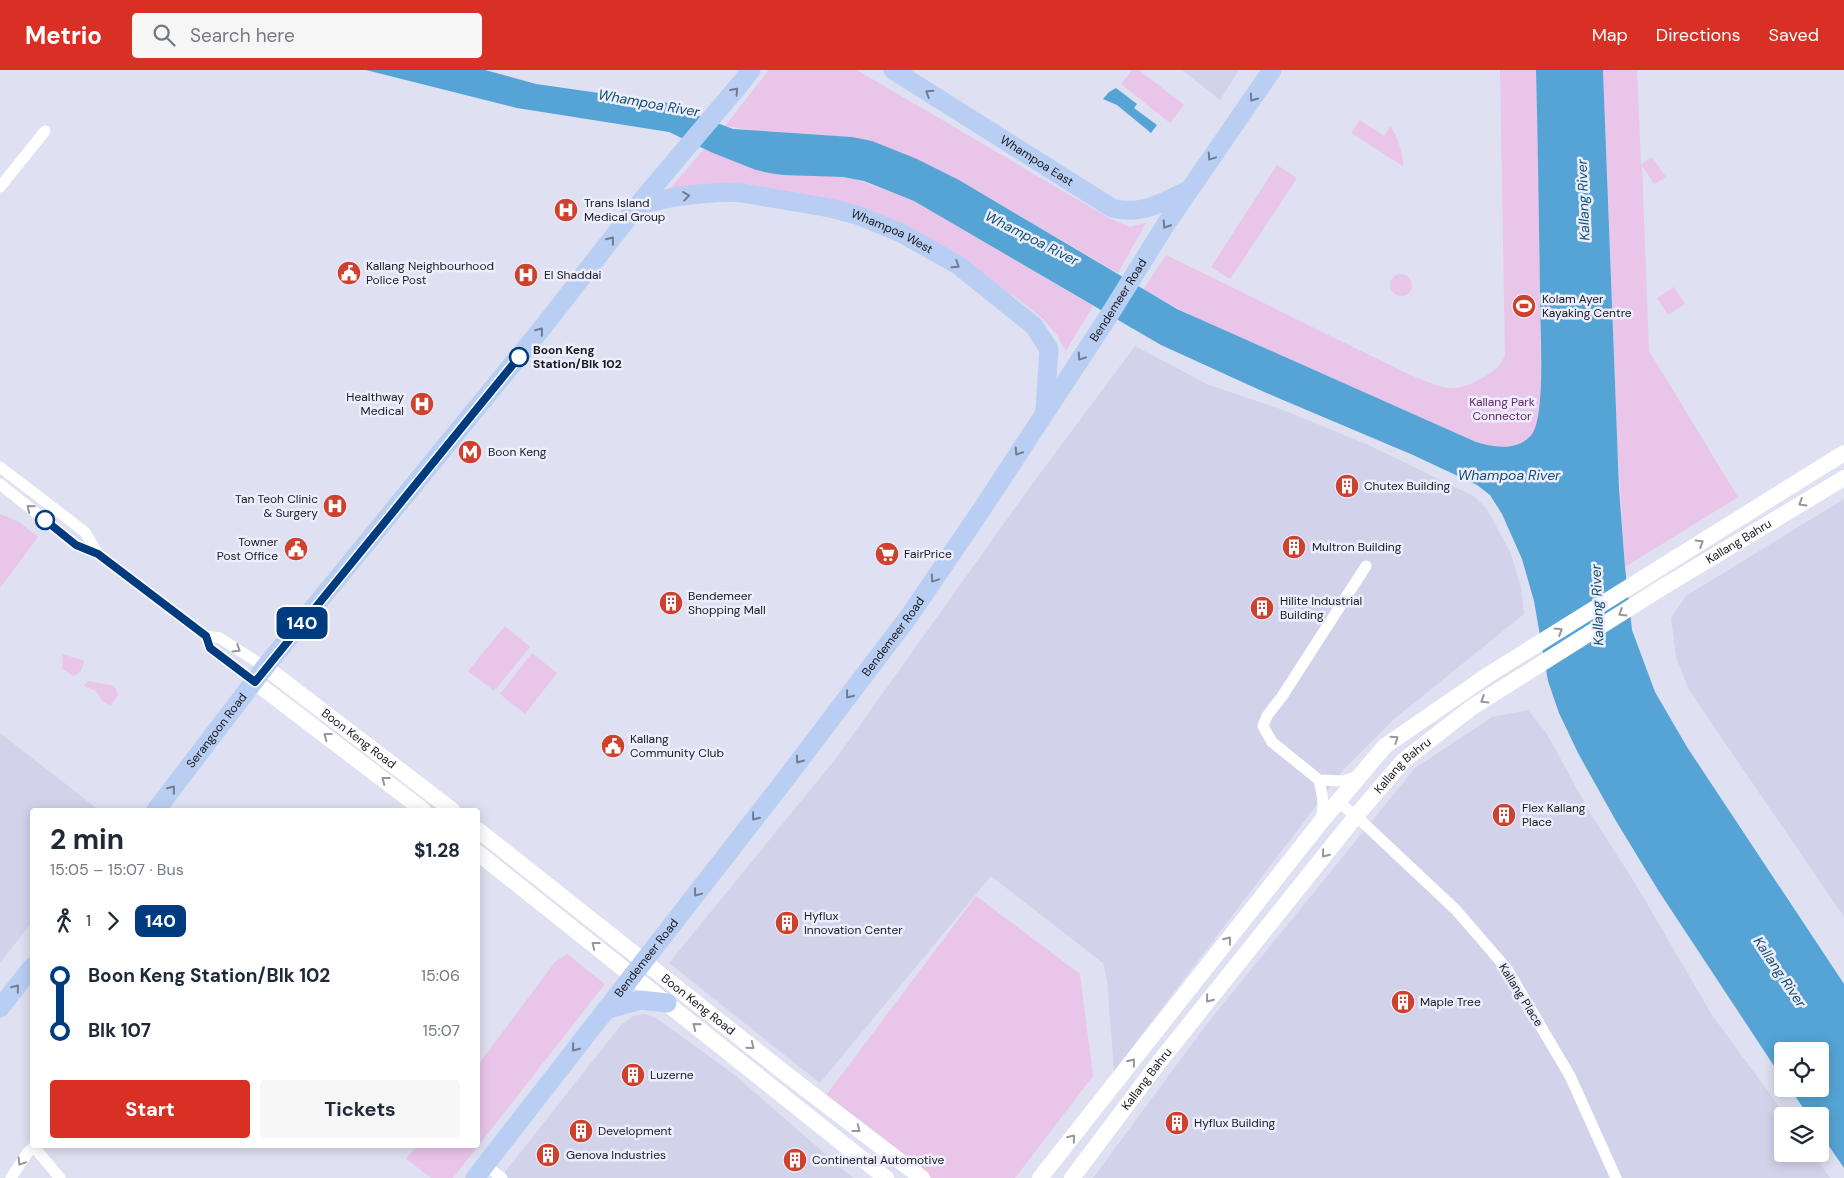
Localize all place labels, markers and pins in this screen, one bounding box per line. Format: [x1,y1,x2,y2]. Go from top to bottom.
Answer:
place label: Trans Island Medical Group [584,195,665,225]
hospital icon: Trans Island Medical Group [553,197,579,223]
place label: Kallang Neighbourhood Police Post [366,258,494,288]
public building icon: Kallang Neighbourhood Police Post [336,260,362,286]
hospital icon: El Shaddai [513,262,539,288]
place label: El Shaddai [544,267,602,283]
place label: Kolam Ayer Kayaking Centre [1542,291,1632,321]
sports icon: Kolam Ayer Kayaking Centre [1511,293,1537,319]
place label: Boon Keng Station/Blk 102 [533,342,622,372]
marker: Boon Keng Station/Blk 102 [509,347,529,367]
place label: Healthway Medical [346,389,404,419]
hospital icon: Healthway Medical [409,391,435,417]
metro station icon: Boon Keng [457,439,483,465]
place label: Boon Keng [488,444,547,460]
building icon: Chutex Building [1334,473,1360,499]
place label: Chutex Building [1364,478,1451,494]
place label: Tan Teoh Clinic & Surgery [235,491,318,521]
hospital icon: Tan Teoh Clinic & Surgery [322,493,348,519]
unlabelled marker [35,510,55,530]
place label: Towner Post Office [217,534,279,564]
building icon: Multron Building [1281,534,1307,560]
public building icon: Towner Post Office [283,536,309,562]
place label: Multron Building [1312,539,1402,555]
supermarket icon: FairPrice [874,541,900,567]
place label: FairPrice [904,546,952,562]
place label: Bendemeer Shopping Mall [688,588,766,618]
building icon: Bendemeer Shopping Mall [658,590,684,616]
place label: Hilite Industrial Building [1280,593,1362,623]
building icon: Hilite Industrial Building [1249,595,1275,621]
place label: Kallang Community Club [630,731,724,761]
public building icon: Kallang Community Club [600,733,626,759]
place label: Flex Kallang Place [1522,800,1586,830]
building icon: Flex Kallang Place [1491,802,1517,828]
place label: Hyflux Innovation Center [804,908,903,938]
building icon: Hyflux Innovation Center [774,910,800,936]
building icon: Maple Tree [1390,989,1416,1015]
place label: Maple Tree [1420,994,1481,1010]
building icon: Luzerne [620,1062,646,1088]
place label: Luzerne [650,1067,694,1083]
building icon: Hyflux Building [1164,1110,1190,1136]
place label: Hyflux Building [1194,1115,1276,1131]
building icon: Development [568,1118,594,1144]
place label: Development [598,1123,672,1139]
building icon: Genova Industries [535,1142,561,1168]
place label: Genova Industries [566,1147,666,1163]
building icon: Continental Automotive [782,1147,808,1173]
place label: Continental Automotive [812,1152,944,1168]

